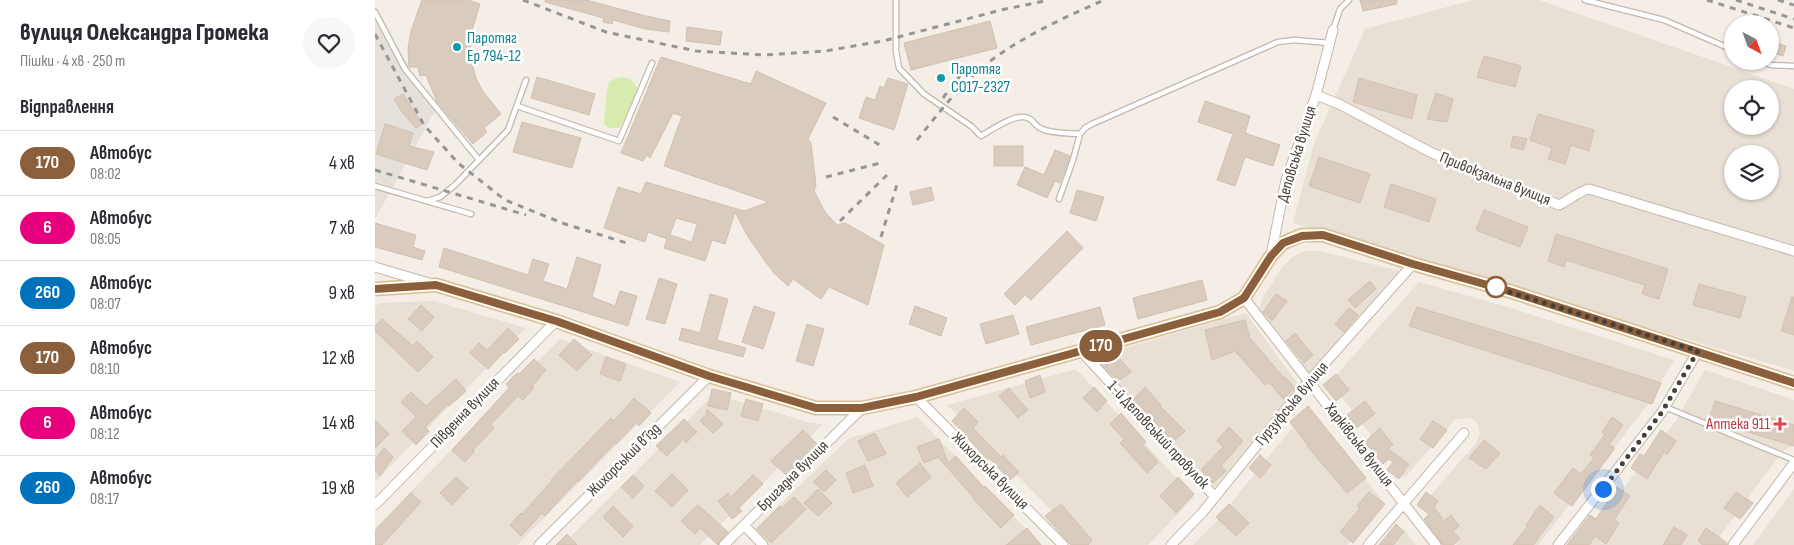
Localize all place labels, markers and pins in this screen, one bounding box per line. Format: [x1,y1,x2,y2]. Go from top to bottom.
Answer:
place label: Паротяг Ер 794-12 [467,29,521,66]
marker: Паротяг Ер 794-12 [451,41,463,53]
place label: Паротяг СО17-2327 [951,60,1011,97]
marker: Паротяг СО17-2327 [935,72,947,84]
unlabelled marker [1485,276,1507,298]
place label: Аптека 911 [1705,415,1770,434]
marker: Аптека 911 [1774,418,1786,430]

